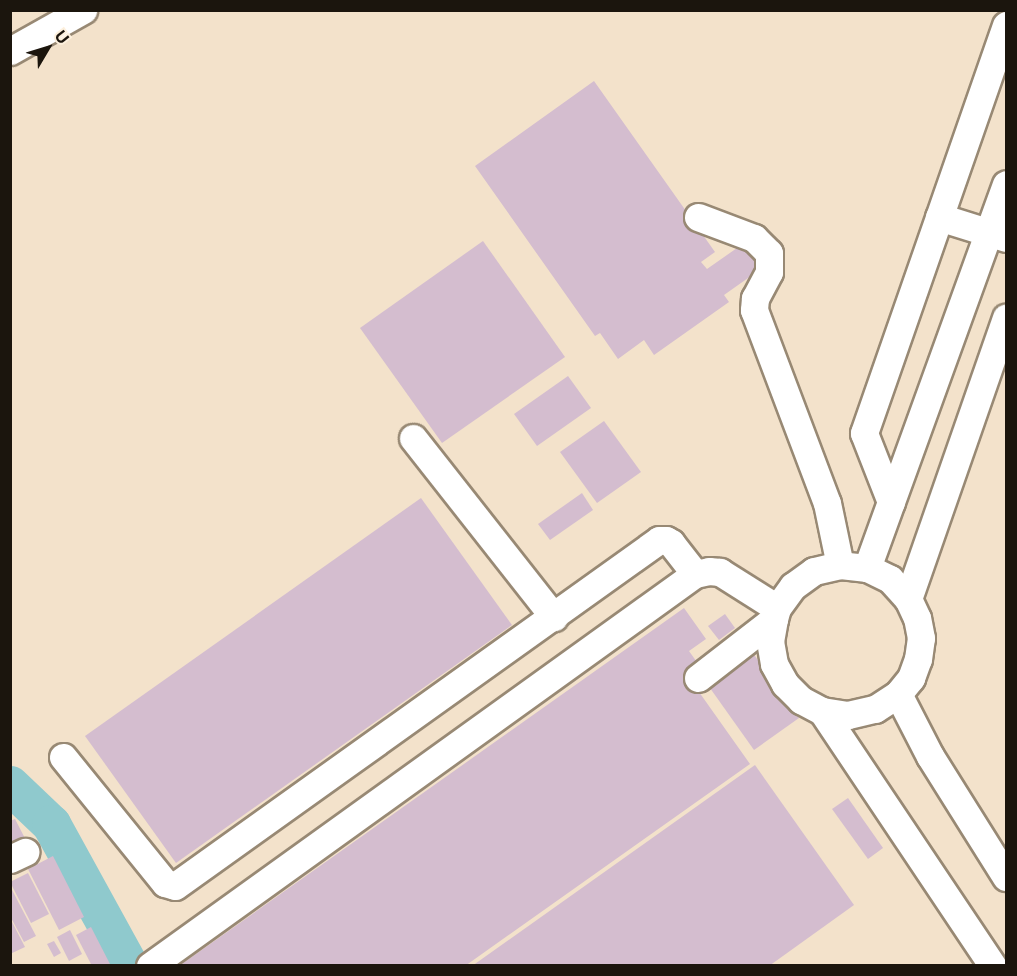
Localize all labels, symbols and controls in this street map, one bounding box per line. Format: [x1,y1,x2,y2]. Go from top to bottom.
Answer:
north arrow [18,18,78,78]
text: U [51,26,74,48]

